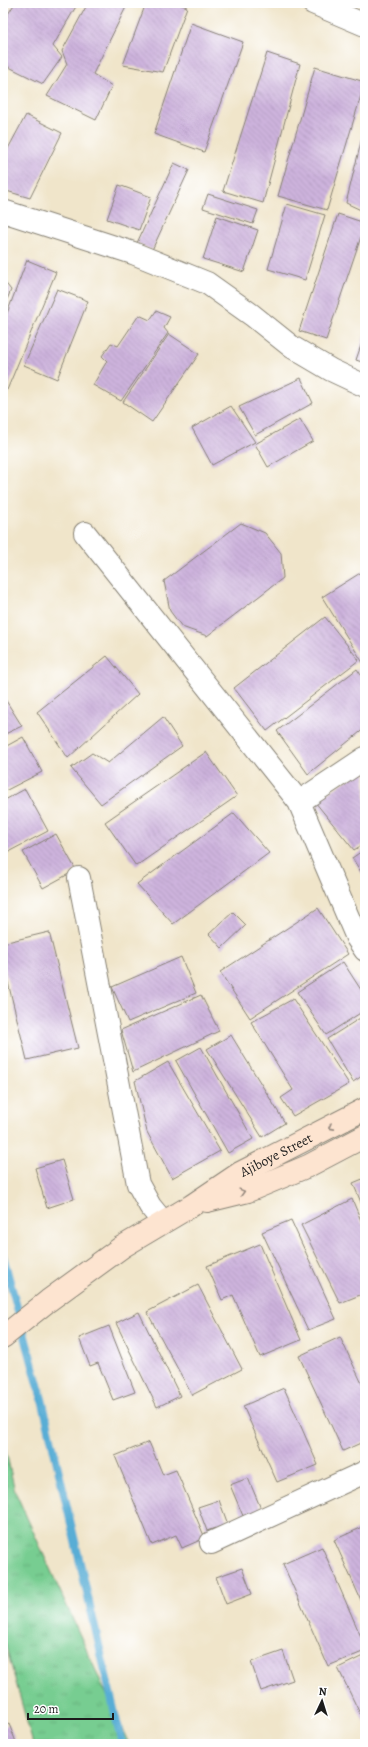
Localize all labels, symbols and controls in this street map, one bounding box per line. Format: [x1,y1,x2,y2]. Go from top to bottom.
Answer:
one-way arrow [327,1122,335,1130]
street label: Ajiboye Street [236,1128,316,1182]
one-way arrow [238,1188,245,1197]
north arrow [302,1681,342,1721]
text: N [318,1684,327,1699]
scale bar [28,1695,113,1721]
text: 20 m [34,1701,58,1717]

